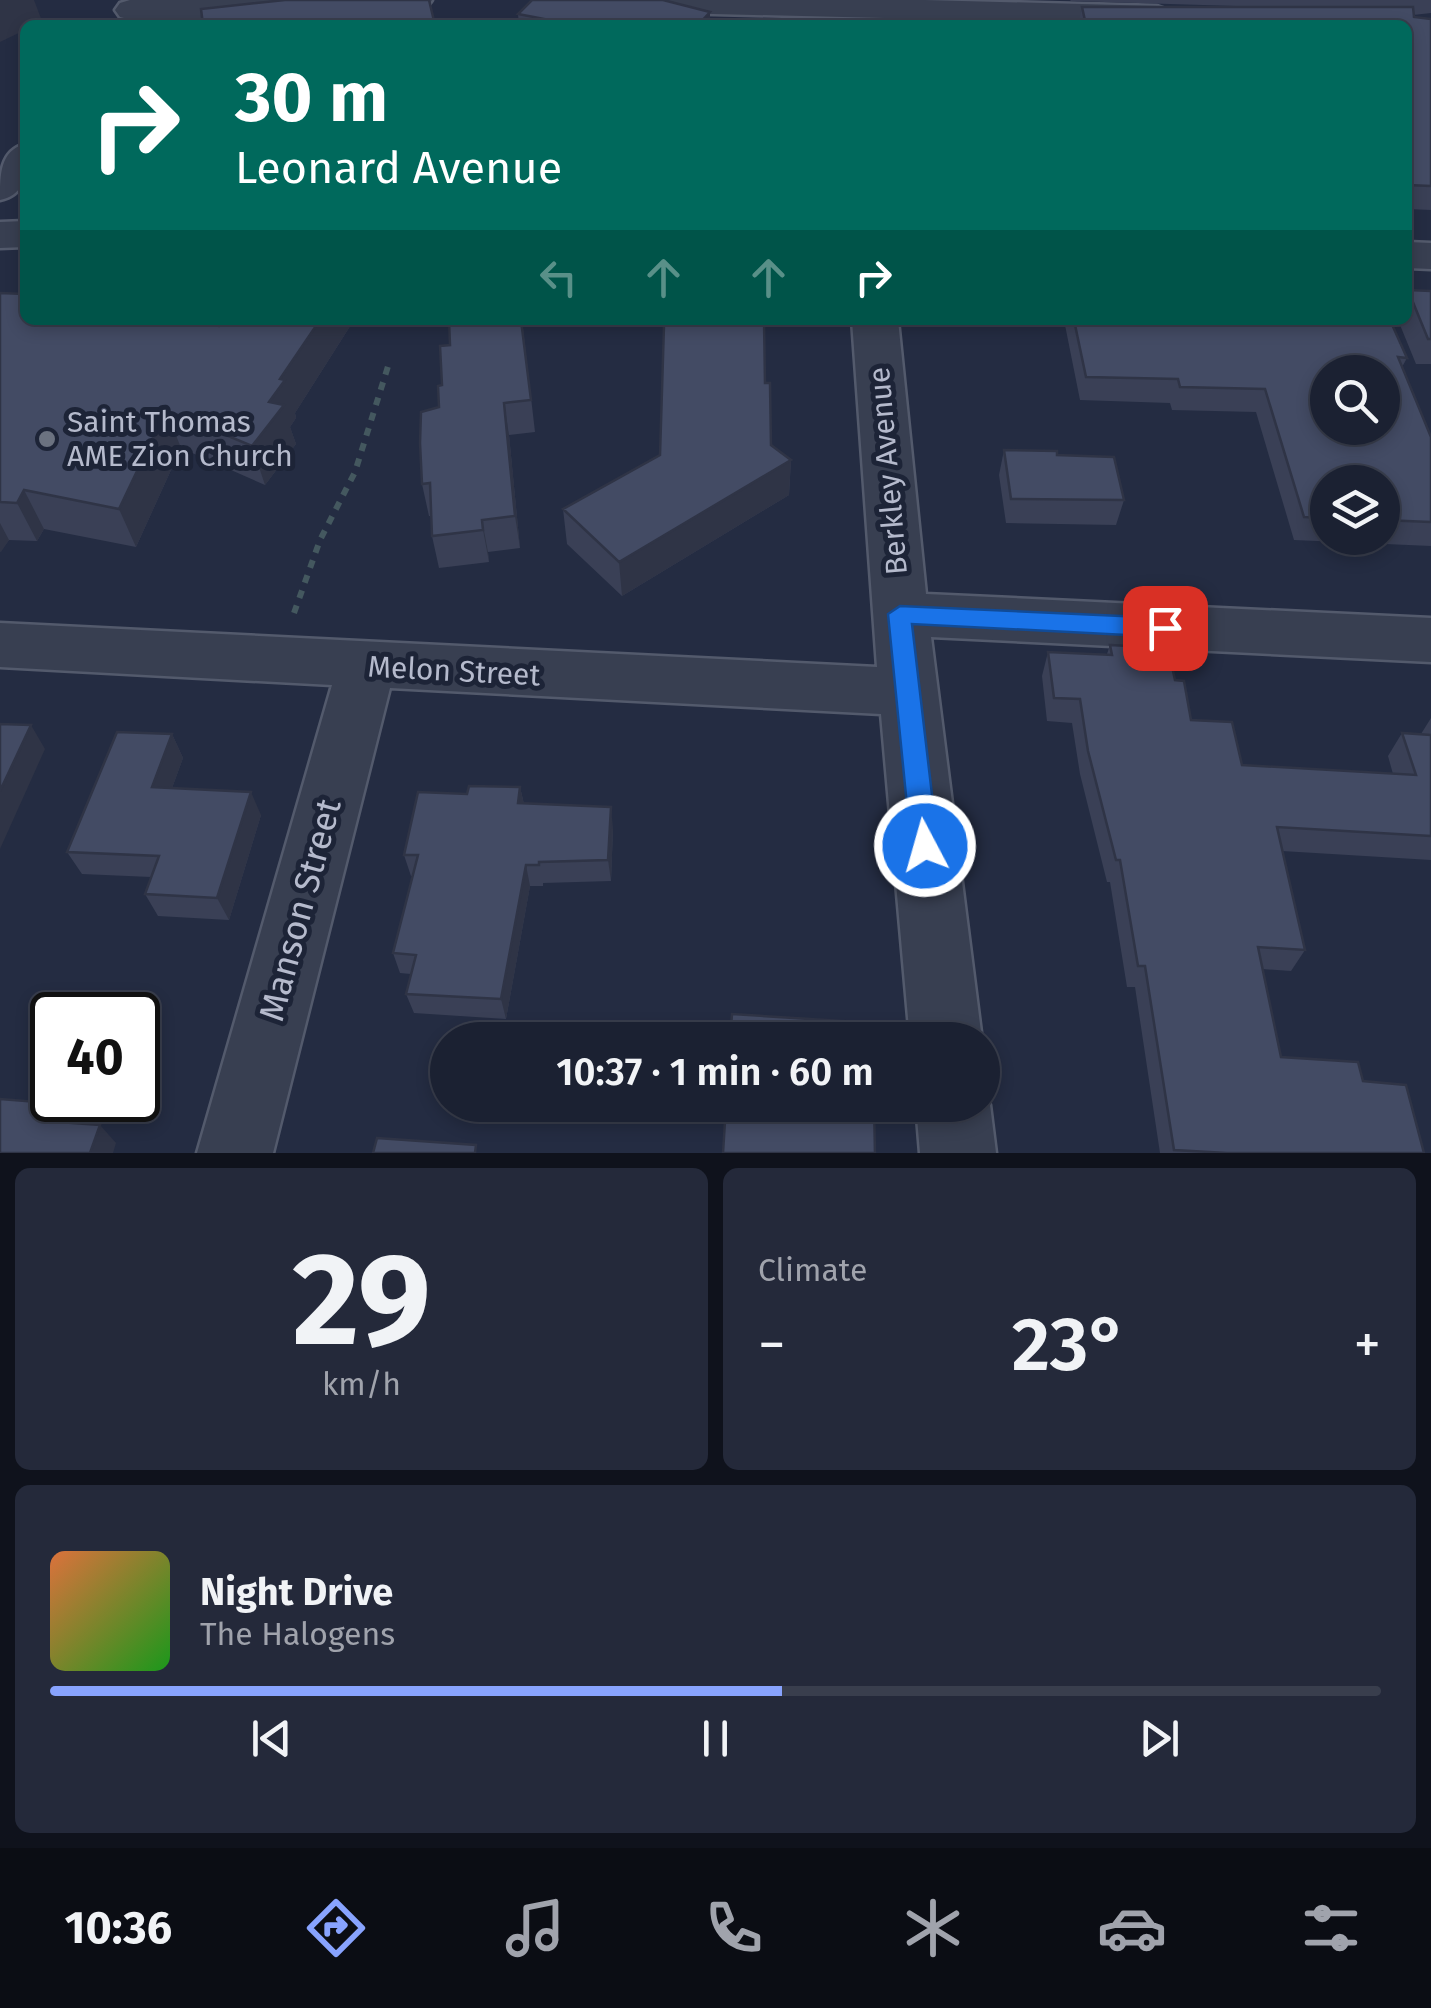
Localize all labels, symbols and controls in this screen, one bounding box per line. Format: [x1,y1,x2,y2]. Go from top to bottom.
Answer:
text: 30 m [235,56,388,140]
icon: right [70,60,200,190]
text: Leonard Avenue [235,141,562,195]
icon: left [531,250,586,305]
icon: ahead [636,250,691,305]
icon: ahead [741,250,796,305]
icon: right [846,250,901,305]
map controls [1310,355,1400,555]
button: search [1310,355,1400,445]
street label: Berkley Avenue [861,365,915,577]
place label: Saint Thomas AME Zion Church [67,404,293,474]
marker: Saint Thomas AME Zion Church [36,428,58,450]
button: layers [1310,465,1400,555]
pin [1123,586,1208,671]
icon: arrive [1138,601,1193,656]
street label: Melon Street [367,649,541,694]
street label: Manson Street [250,794,350,1026]
position arrow [873,794,977,898]
speed limit sign: 40 [30,992,160,1122]
text: 10:37 · 1 min · 60 m [556,1049,874,1095]
text: 29 [292,1222,431,1378]
text: Climate [758,1251,867,1289]
text: 23° [1012,1300,1127,1390]
text: − [758,1312,786,1378]
text: + [1354,1312,1381,1378]
text: km/h [322,1365,401,1403]
text: Night Drive [200,1569,393,1615]
text: The Halogens [200,1615,395,1653]
icon: previous [244,1711,299,1766]
icon: pause [688,1711,743,1766]
icon: next [1132,1711,1187,1766]
icon: directions [301,1893,371,1963]
icon: music [500,1893,570,1963]
icon: phone [699,1893,769,1963]
icon: climate [898,1893,968,1963]
icon: car [1097,1893,1167,1963]
icon: filters [1296,1893,1366,1963]
text: 10:36 [65,1901,172,1955]

